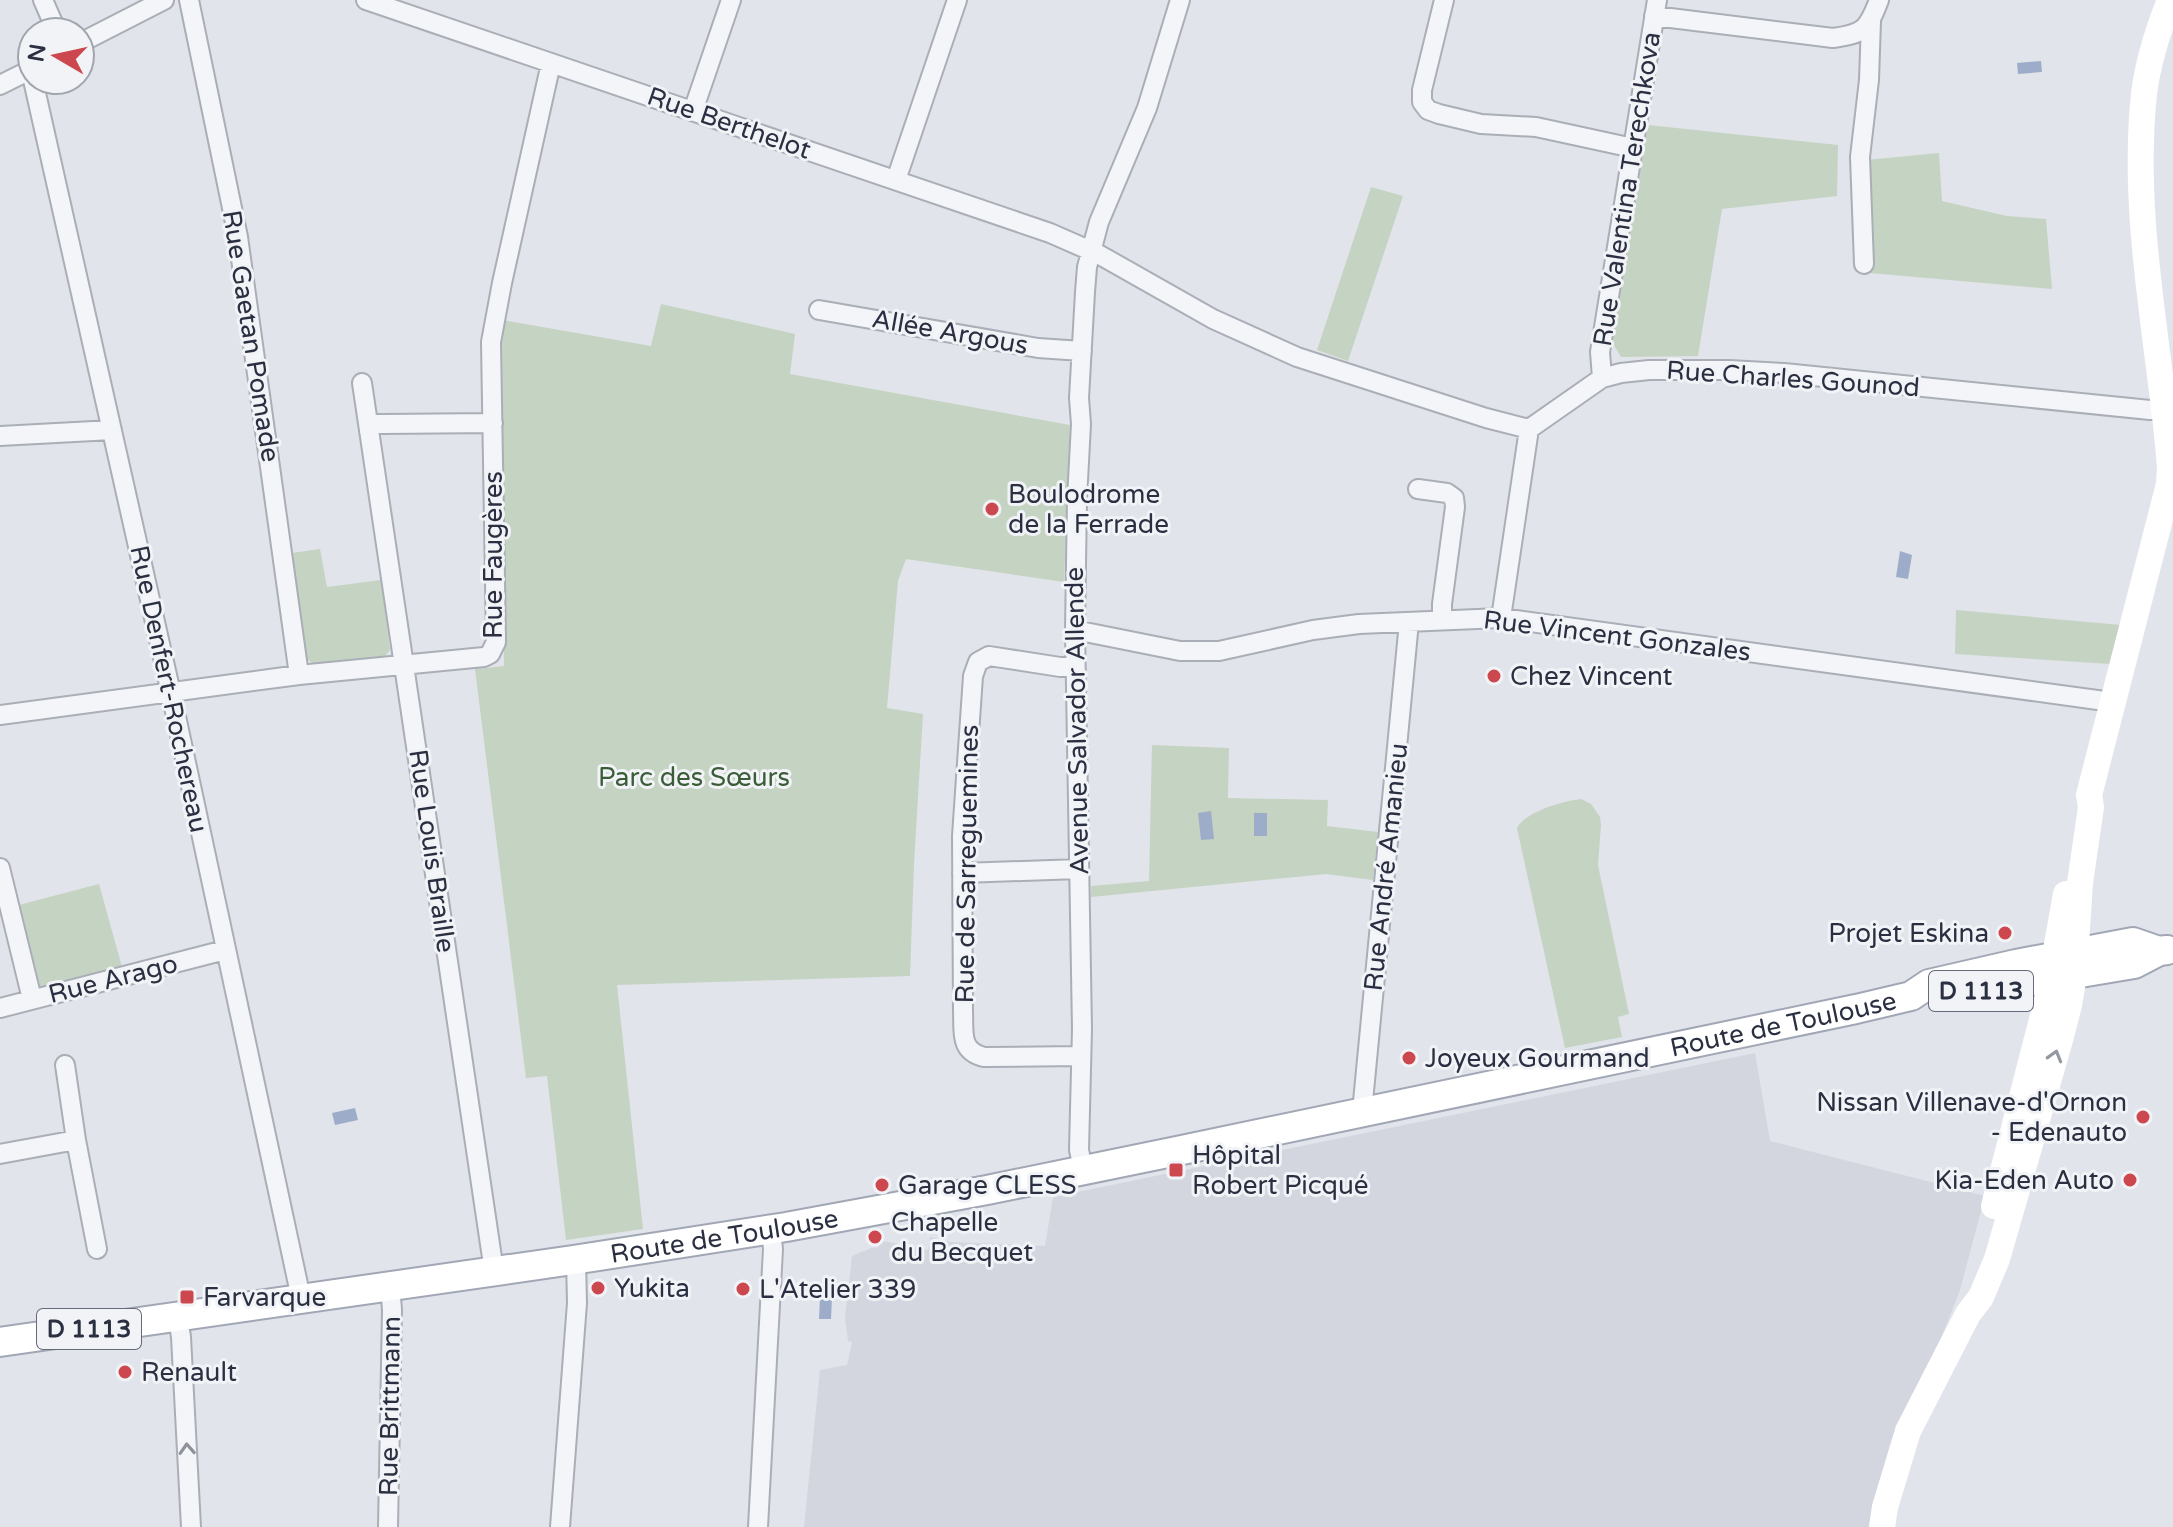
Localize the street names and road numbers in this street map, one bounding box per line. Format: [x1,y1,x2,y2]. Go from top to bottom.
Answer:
street label: Rue Valentina Terechkova [1587,30,1667,348]
street label: Rue Berthelot [643,81,815,166]
street label: Rue Gaetan Pomade [216,208,286,464]
street label: Allée Argous [870,303,1030,361]
street label: Rue Charles Gounod [1665,355,1921,403]
street label: Rue Faugères [478,471,509,639]
street label: Rue Denfert-Rochereau [123,543,215,835]
street label: Avenue Salvador Allende [1059,567,1095,875]
street label: Rue Vincent Gonzales [1482,604,1752,668]
street label: Rue de Sarreguemines [949,724,985,1004]
street label: Rue André Amanieu [1358,742,1414,992]
street label: Rue Louis Braille [402,747,462,955]
street label: Rue Arago [45,948,181,1010]
road number: D 1113 [1929,971,2033,1011]
street label: Route de Toulouse [1667,985,1899,1063]
street label: Route de Toulouse [608,1202,841,1270]
road number: D 1113 [37,1309,141,1349]
street label: Rue Brittmann [373,1316,407,1496]

